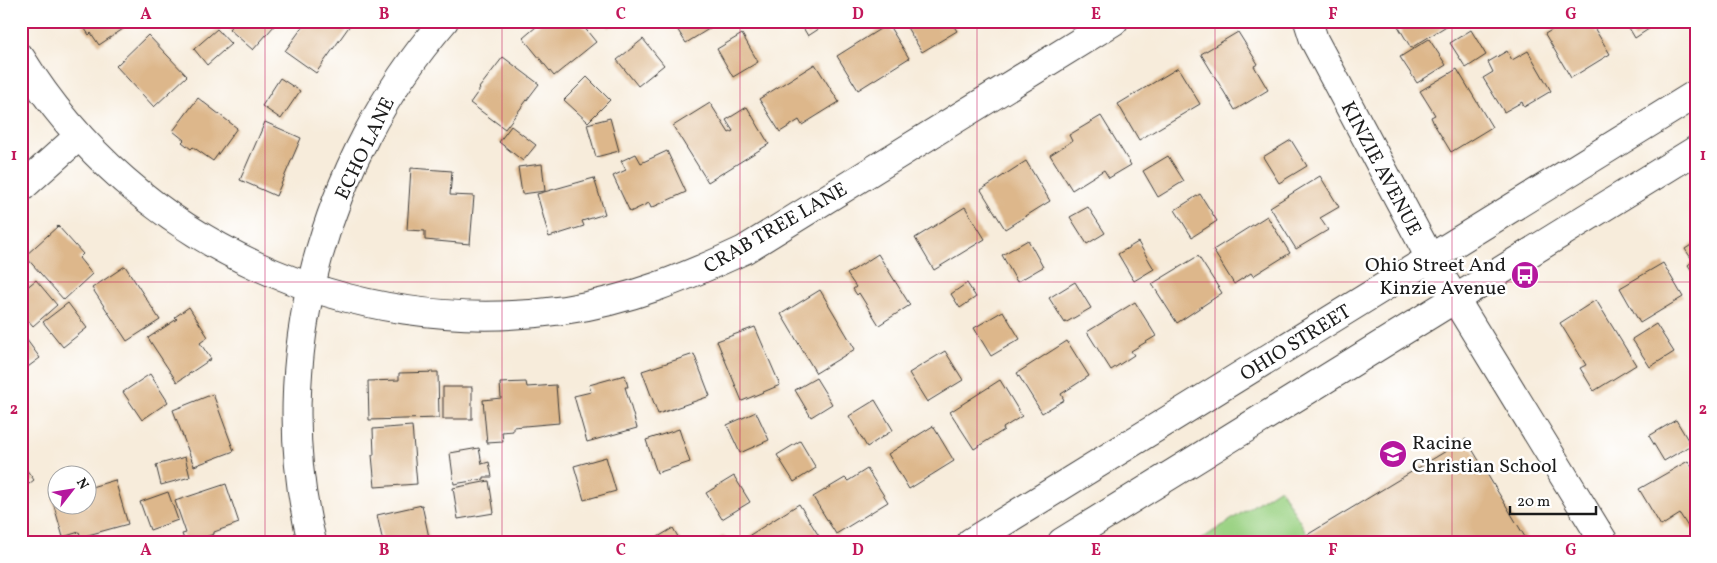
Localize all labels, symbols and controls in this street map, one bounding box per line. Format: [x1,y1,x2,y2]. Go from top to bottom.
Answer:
text: A [140,4,152,26]
text: B [379,4,390,26]
text: C [616,4,626,26]
text: D [852,4,864,26]
text: E [1091,4,1101,26]
text: F [1328,4,1338,26]
text: G [1565,4,1577,26]
street label: ECHO LANE [329,93,403,205]
street label: KINZIE AVENUE [1333,97,1427,241]
text: 1 [11,145,17,167]
text: 1 [1700,145,1706,167]
street label: CRAB TREE LANE [699,176,853,281]
place label: Ohio Street And Kinzie Avenue [1365,252,1506,303]
bus stop icon: Ohio Street And Kinzie Avenue [1510,260,1540,290]
street label: OHIO STREET [1235,298,1357,389]
text: 2 [10,399,18,421]
text: 2 [1699,399,1707,421]
place label: Racine Christian School [1412,430,1557,481]
school or university icon: Racine Christian School [1378,439,1408,469]
north arrow [48,466,98,516]
text: N [71,475,93,493]
scale bar [1510,483,1596,515]
text: 20 m [1517,492,1550,513]
text: A [140,540,152,562]
text: B [379,540,390,562]
text: C [616,540,626,562]
text: D [852,540,864,562]
text: E [1091,540,1101,562]
text: F [1328,540,1338,562]
text: G [1565,540,1577,562]

